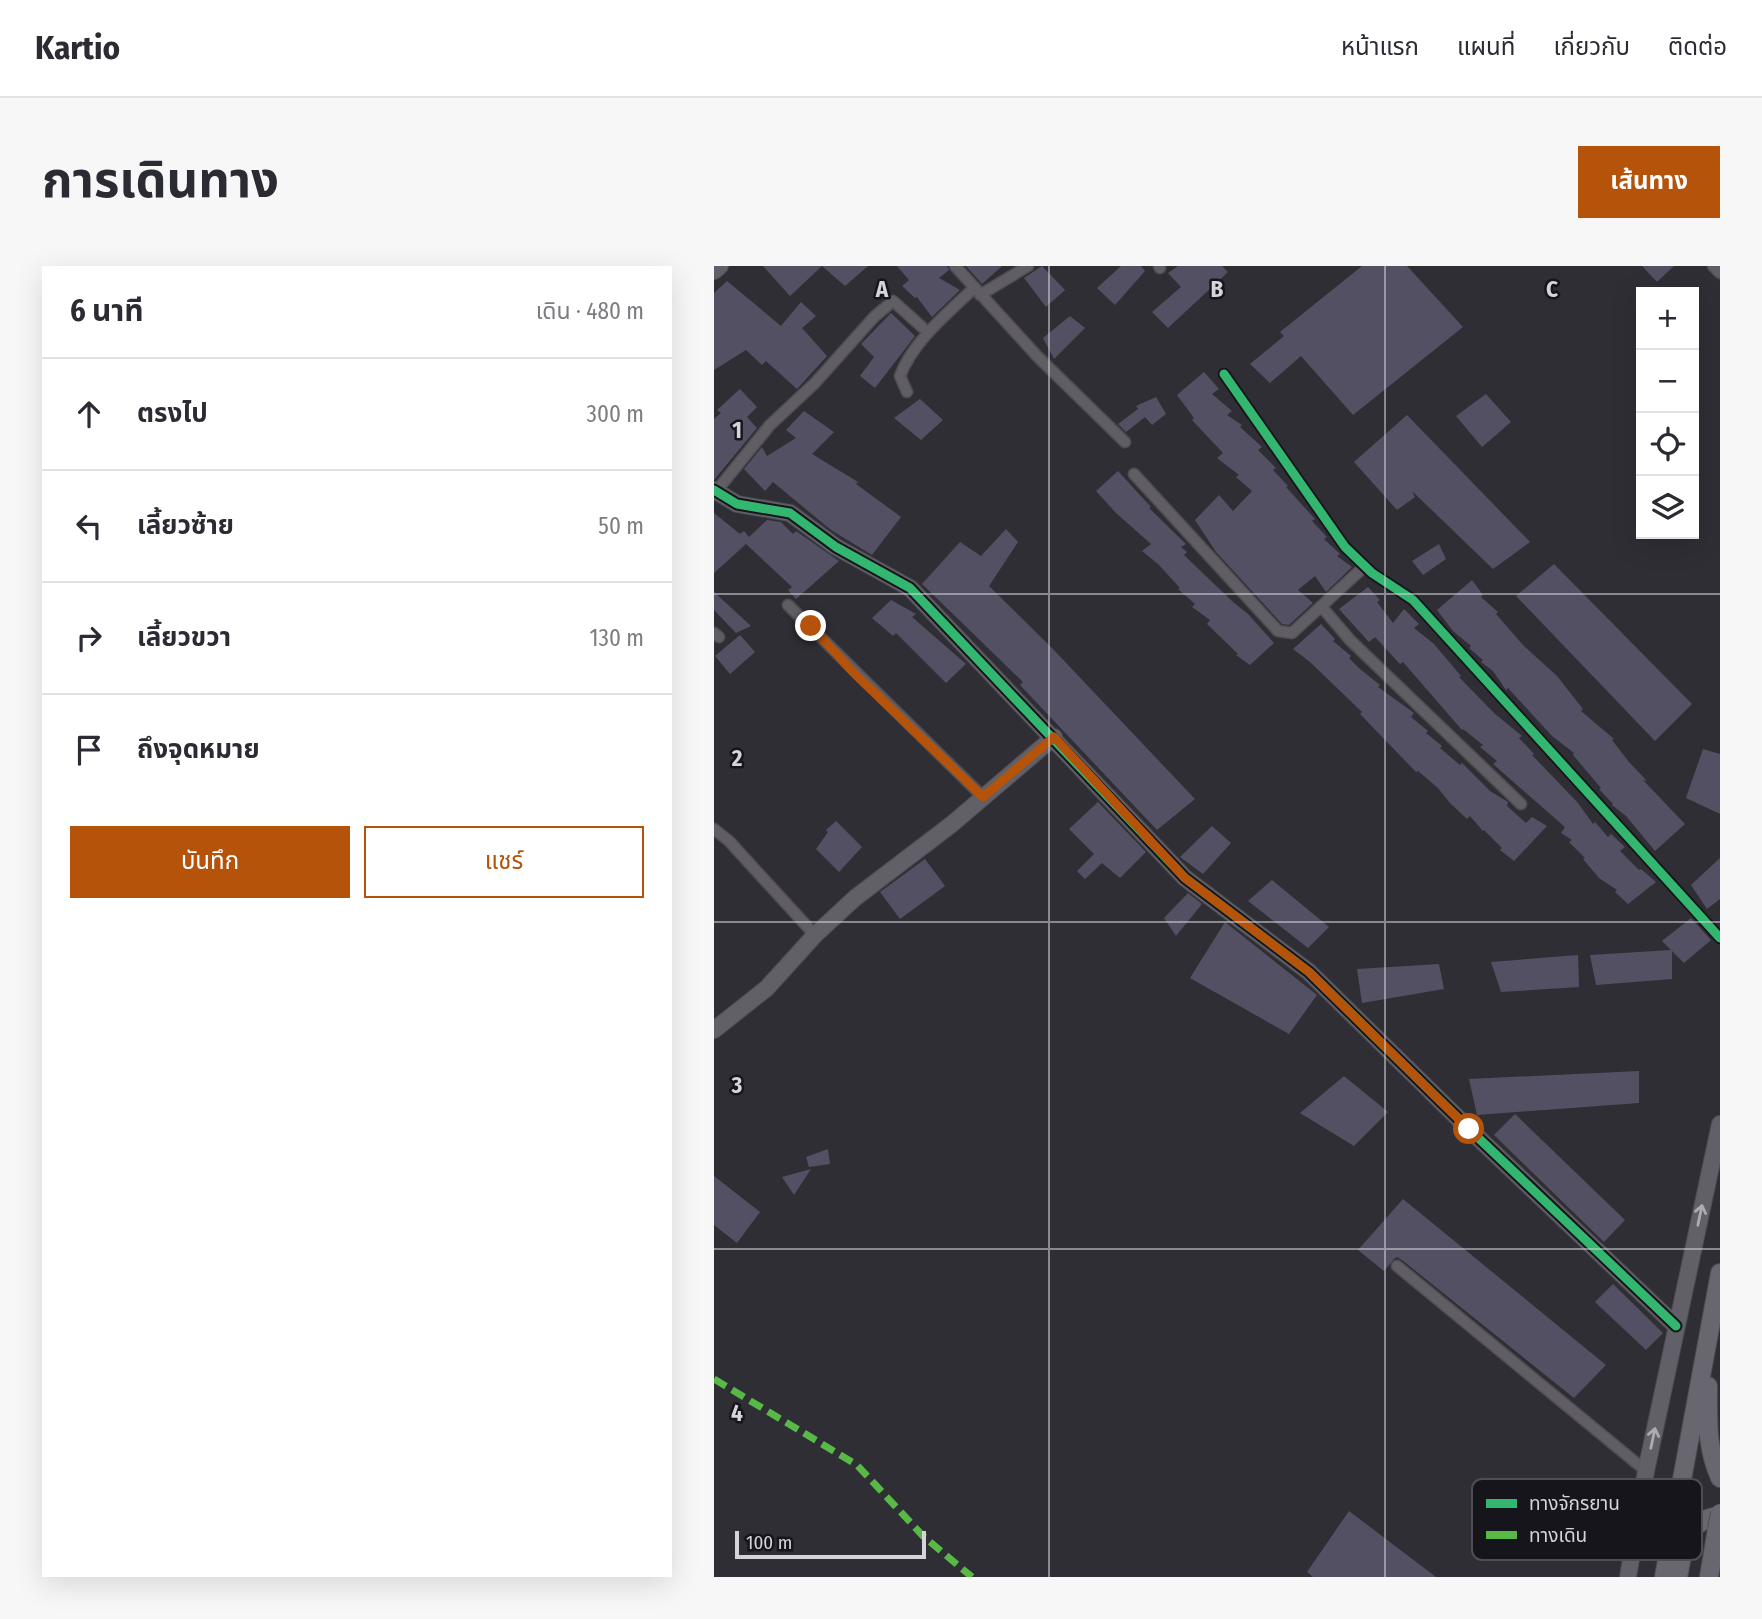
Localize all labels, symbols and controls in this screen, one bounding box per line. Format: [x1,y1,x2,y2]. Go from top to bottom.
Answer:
text: Kartio [35,28,120,68]
text: หน้าแรก [1341,33,1419,61]
text: แผนที่ [1457,33,1515,61]
text: เกี่ยวกับ [1553,33,1630,61]
text: ติดต่อ [1668,33,1727,61]
button: เส้นทาง [1578,146,1720,218]
text: การเดินทาง [42,151,279,210]
text: A [875,275,889,303]
text: B [1211,275,1224,303]
text: C [1546,275,1558,303]
map controls [1636,287,1699,539]
button: + [1636,287,1699,350]
text: 6 นาที [70,293,144,329]
text: เดิน · 480 m [536,297,644,325]
button: − [1636,350,1699,413]
icon: ahead [70,395,108,433]
text: ตรงไป [137,398,208,429]
text: 300 m [587,400,644,428]
button: locate [1636,413,1699,476]
text: 1 [732,416,742,444]
button: layers [1636,476,1699,539]
icon: left [70,507,108,545]
text: เลี้ยวซ้าย [137,510,234,541]
text: 50 m [598,512,644,540]
route end [795,610,826,641]
icon: right [70,619,108,657]
text: เลี้ยวขวา [137,622,231,653]
text: 130 m [590,624,644,652]
icon: arrive [70,731,108,769]
text: ถึงจุดหมาย [137,734,260,765]
text: 2 [731,744,743,772]
button: บันทึก [70,826,350,898]
button: แชร์ [364,826,644,898]
text: 3 [731,1071,743,1099]
route start [1453,1113,1484,1144]
one-way arrow [1694,1204,1708,1227]
text: 4 [731,1399,743,1427]
one-way arrow [1647,1427,1660,1449]
legend [1472,1479,1702,1560]
text: ทางจักรยาน [1529,1492,1620,1515]
text: ทางเดิน [1529,1524,1587,1547]
scale bar [735,1528,926,1560]
text: 100 m [746,1531,792,1554]

